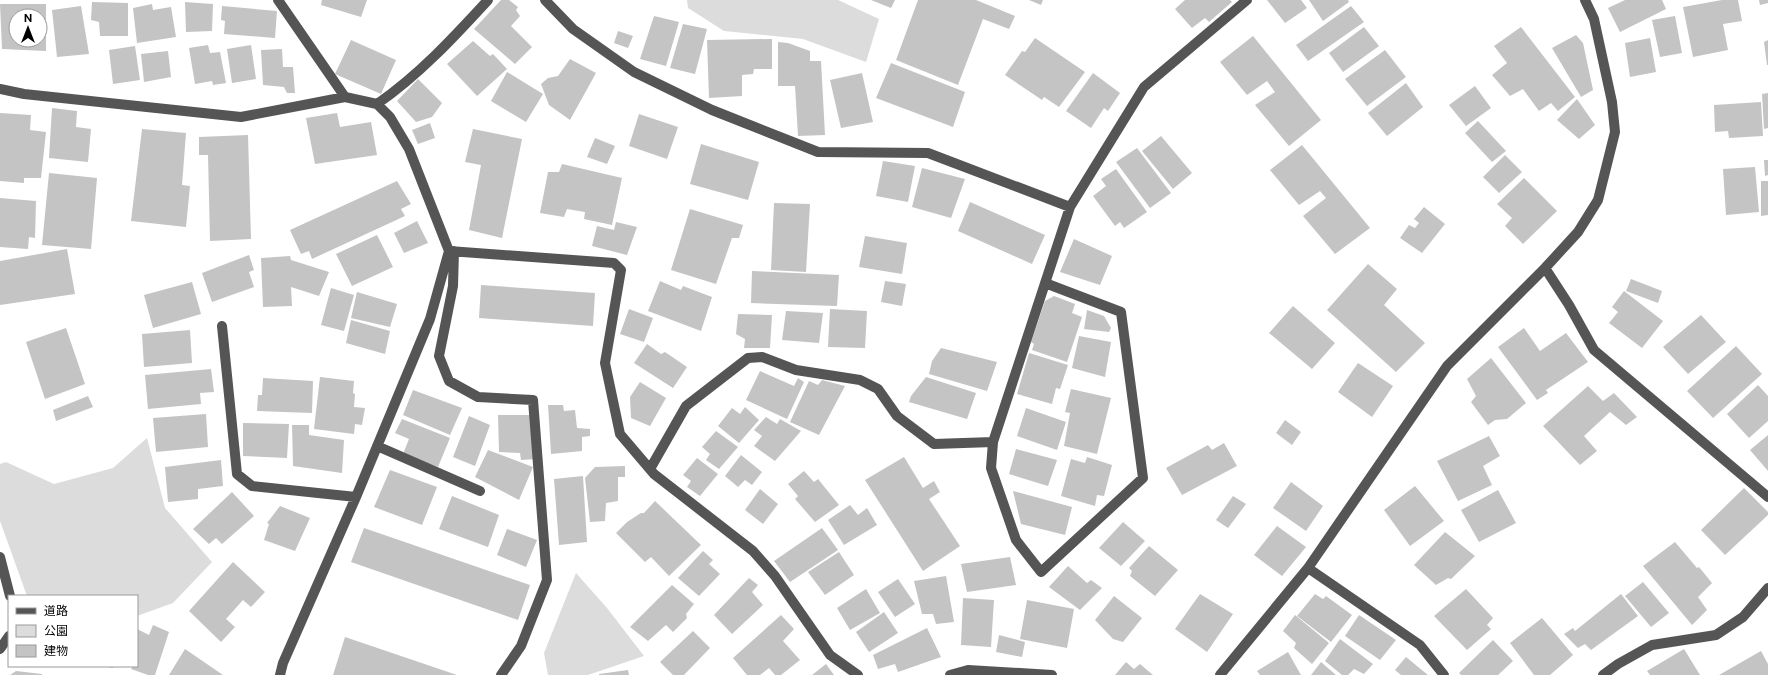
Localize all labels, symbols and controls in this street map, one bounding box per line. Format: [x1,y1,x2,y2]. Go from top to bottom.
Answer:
north arrow [8,8,48,48]
text: N [24,12,32,24]
legend [8,595,138,667]
text: 道路 [44,604,68,618]
text: 公園 [44,624,68,638]
text: 建物 [44,644,68,658]

